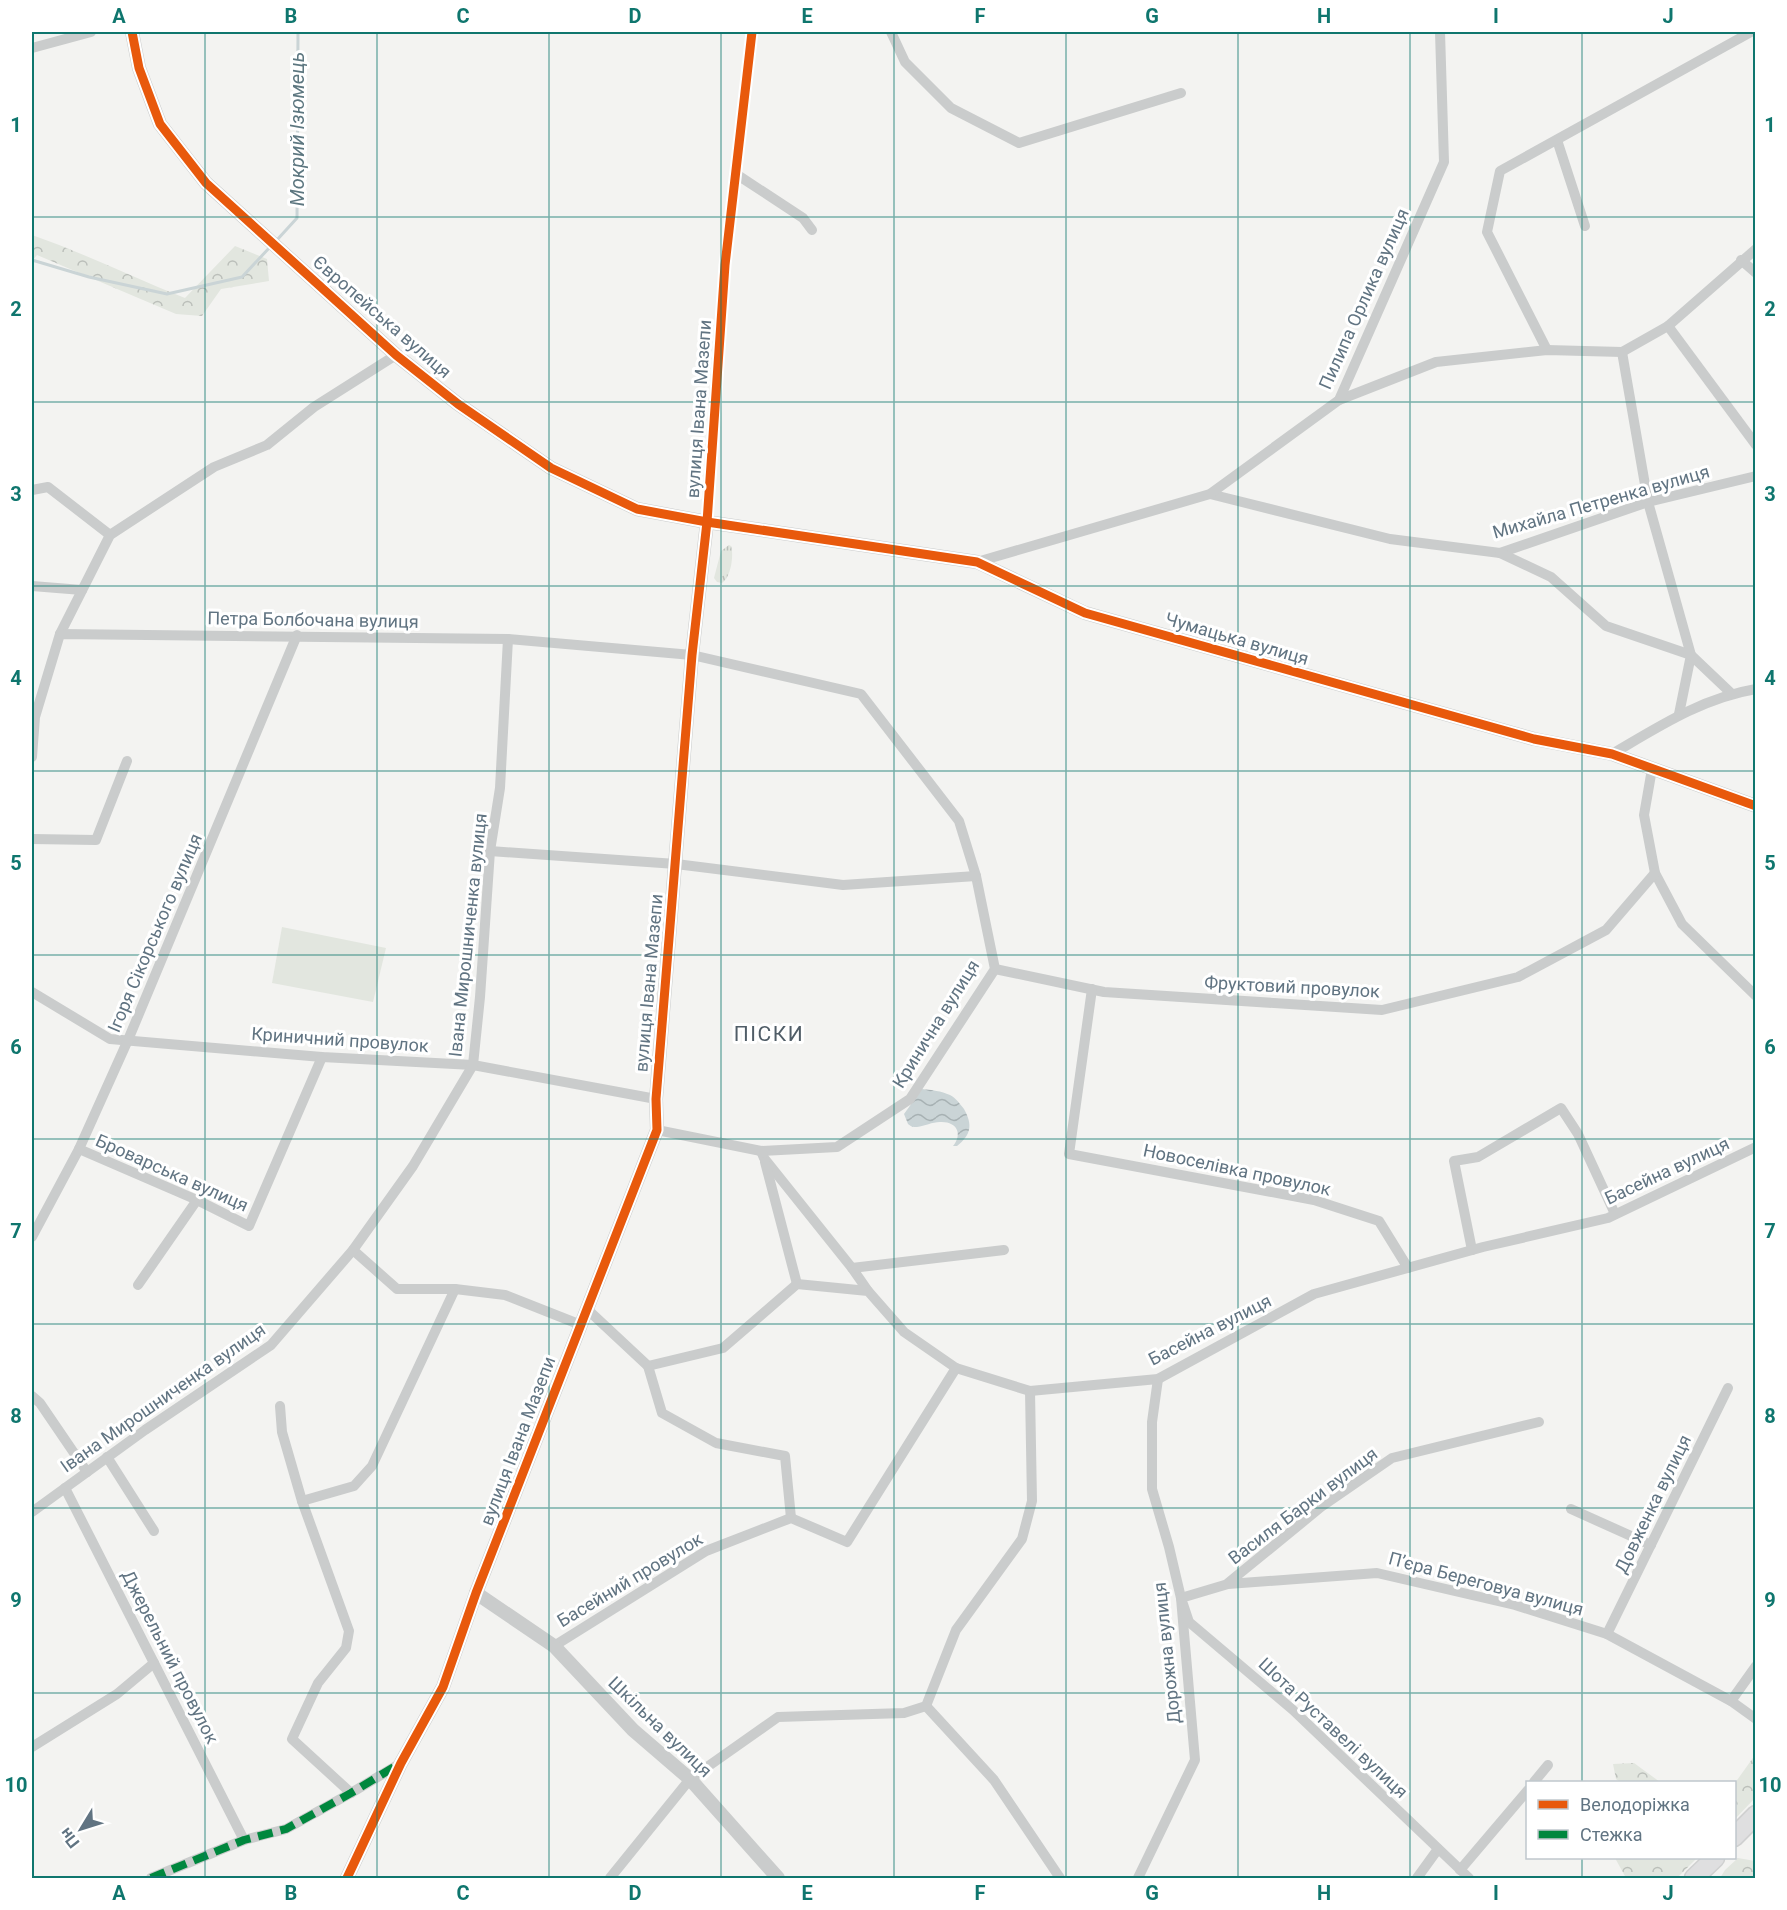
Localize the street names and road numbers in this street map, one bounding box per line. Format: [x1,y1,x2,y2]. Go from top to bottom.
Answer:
street label: Пилипа Орлика вулиця [1314,205,1413,392]
street label: Європейська вулиця [309,251,456,382]
street label: вулиця Івана Мазепи [682,319,715,499]
street label: Михайла Петренка вулиця [1490,460,1712,543]
street label: Петра Болбочана вулиця [207,607,419,632]
street label: Чумацька вулиця [1163,608,1311,669]
street label: Івана Мирошниченка вулиця [444,812,491,1058]
street label: Ігоря Сікорського вулиця [103,830,206,1035]
street label: вулиця Івана Мазепи [630,893,667,1073]
street label: Кринична вулиця [888,956,983,1092]
street label: Фруктовий провулок [1204,971,1381,1002]
street label: Криничний провулок [251,1023,430,1056]
street label: Броварська вулиця [93,1129,252,1216]
street label: Басейна вулиця [1601,1133,1732,1209]
street label: Новоселівка провулок [1141,1139,1333,1200]
street label: Басейна вулиця [1145,1290,1275,1370]
street label: Івана Мирошниченка вулиця [56,1319,269,1476]
street label: вулиця Івана Мазепи [476,1354,559,1528]
street label: Довженка вулиця [1610,1431,1695,1576]
street label: Василя Барки вулиця [1224,1443,1381,1569]
street label: Басейний провулок [553,1528,706,1631]
street label: П’єра Береговуа вулиця [1386,1547,1586,1620]
street label: Джерельний провулок [118,1567,223,1747]
street label: Дорожна вулиця [1149,1581,1184,1725]
street label: Шота Руставелі вулиця [1254,1653,1412,1802]
street label: Шкільна вулиця [604,1672,716,1781]

